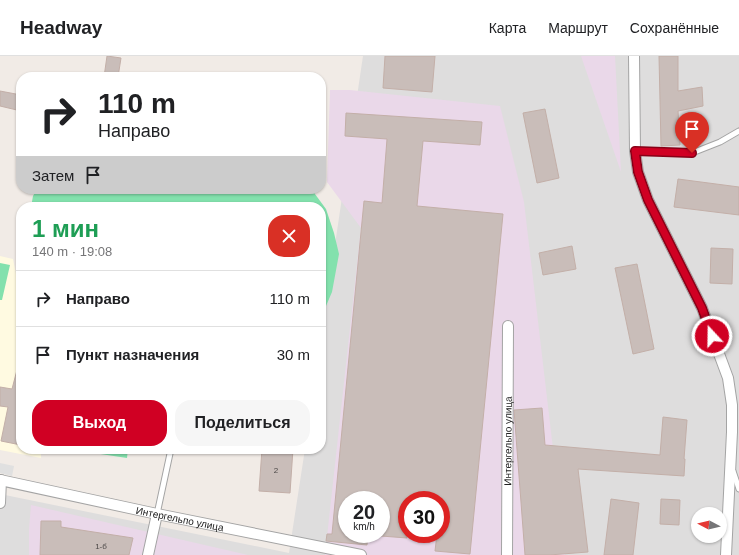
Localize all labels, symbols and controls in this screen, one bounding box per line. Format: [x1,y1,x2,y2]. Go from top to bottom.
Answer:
text: Headway [20,17,102,38]
text: Карта [489,20,526,36]
text: Маршрут [548,20,608,36]
text: Сохранённые [630,20,719,36]
icon: right [32,88,84,140]
text: 110 m [98,88,176,119]
pin [675,112,709,153]
icon: arrive [681,118,703,140]
text: Направо [98,121,170,141]
icon: arrive [82,164,104,186]
text: Затем [32,167,74,184]
text: 1 мин [32,215,99,242]
button: close [268,215,310,257]
text: 140 m · 19:08 [32,244,112,259]
icon: right [32,288,54,310]
text: Направо [66,290,130,307]
text: 110 m [269,290,310,307]
position arrow [691,315,733,357]
icon: arrive [32,344,54,366]
text: Пункт назначения [66,346,199,363]
text: 30 m [277,346,310,363]
street label: Интергельпо улица [502,396,514,486]
button: Выход [32,400,167,446]
button: Поделиться [175,400,310,446]
house number: 2 [274,466,279,475]
speed limit sign: 30 [398,491,450,543]
text: 20 [353,501,375,523]
street label: Интергельпо улица [135,505,225,533]
north arrow [691,507,727,543]
map controls [691,507,727,543]
text: km/h [353,521,375,532]
house number: 1-б [95,542,107,551]

